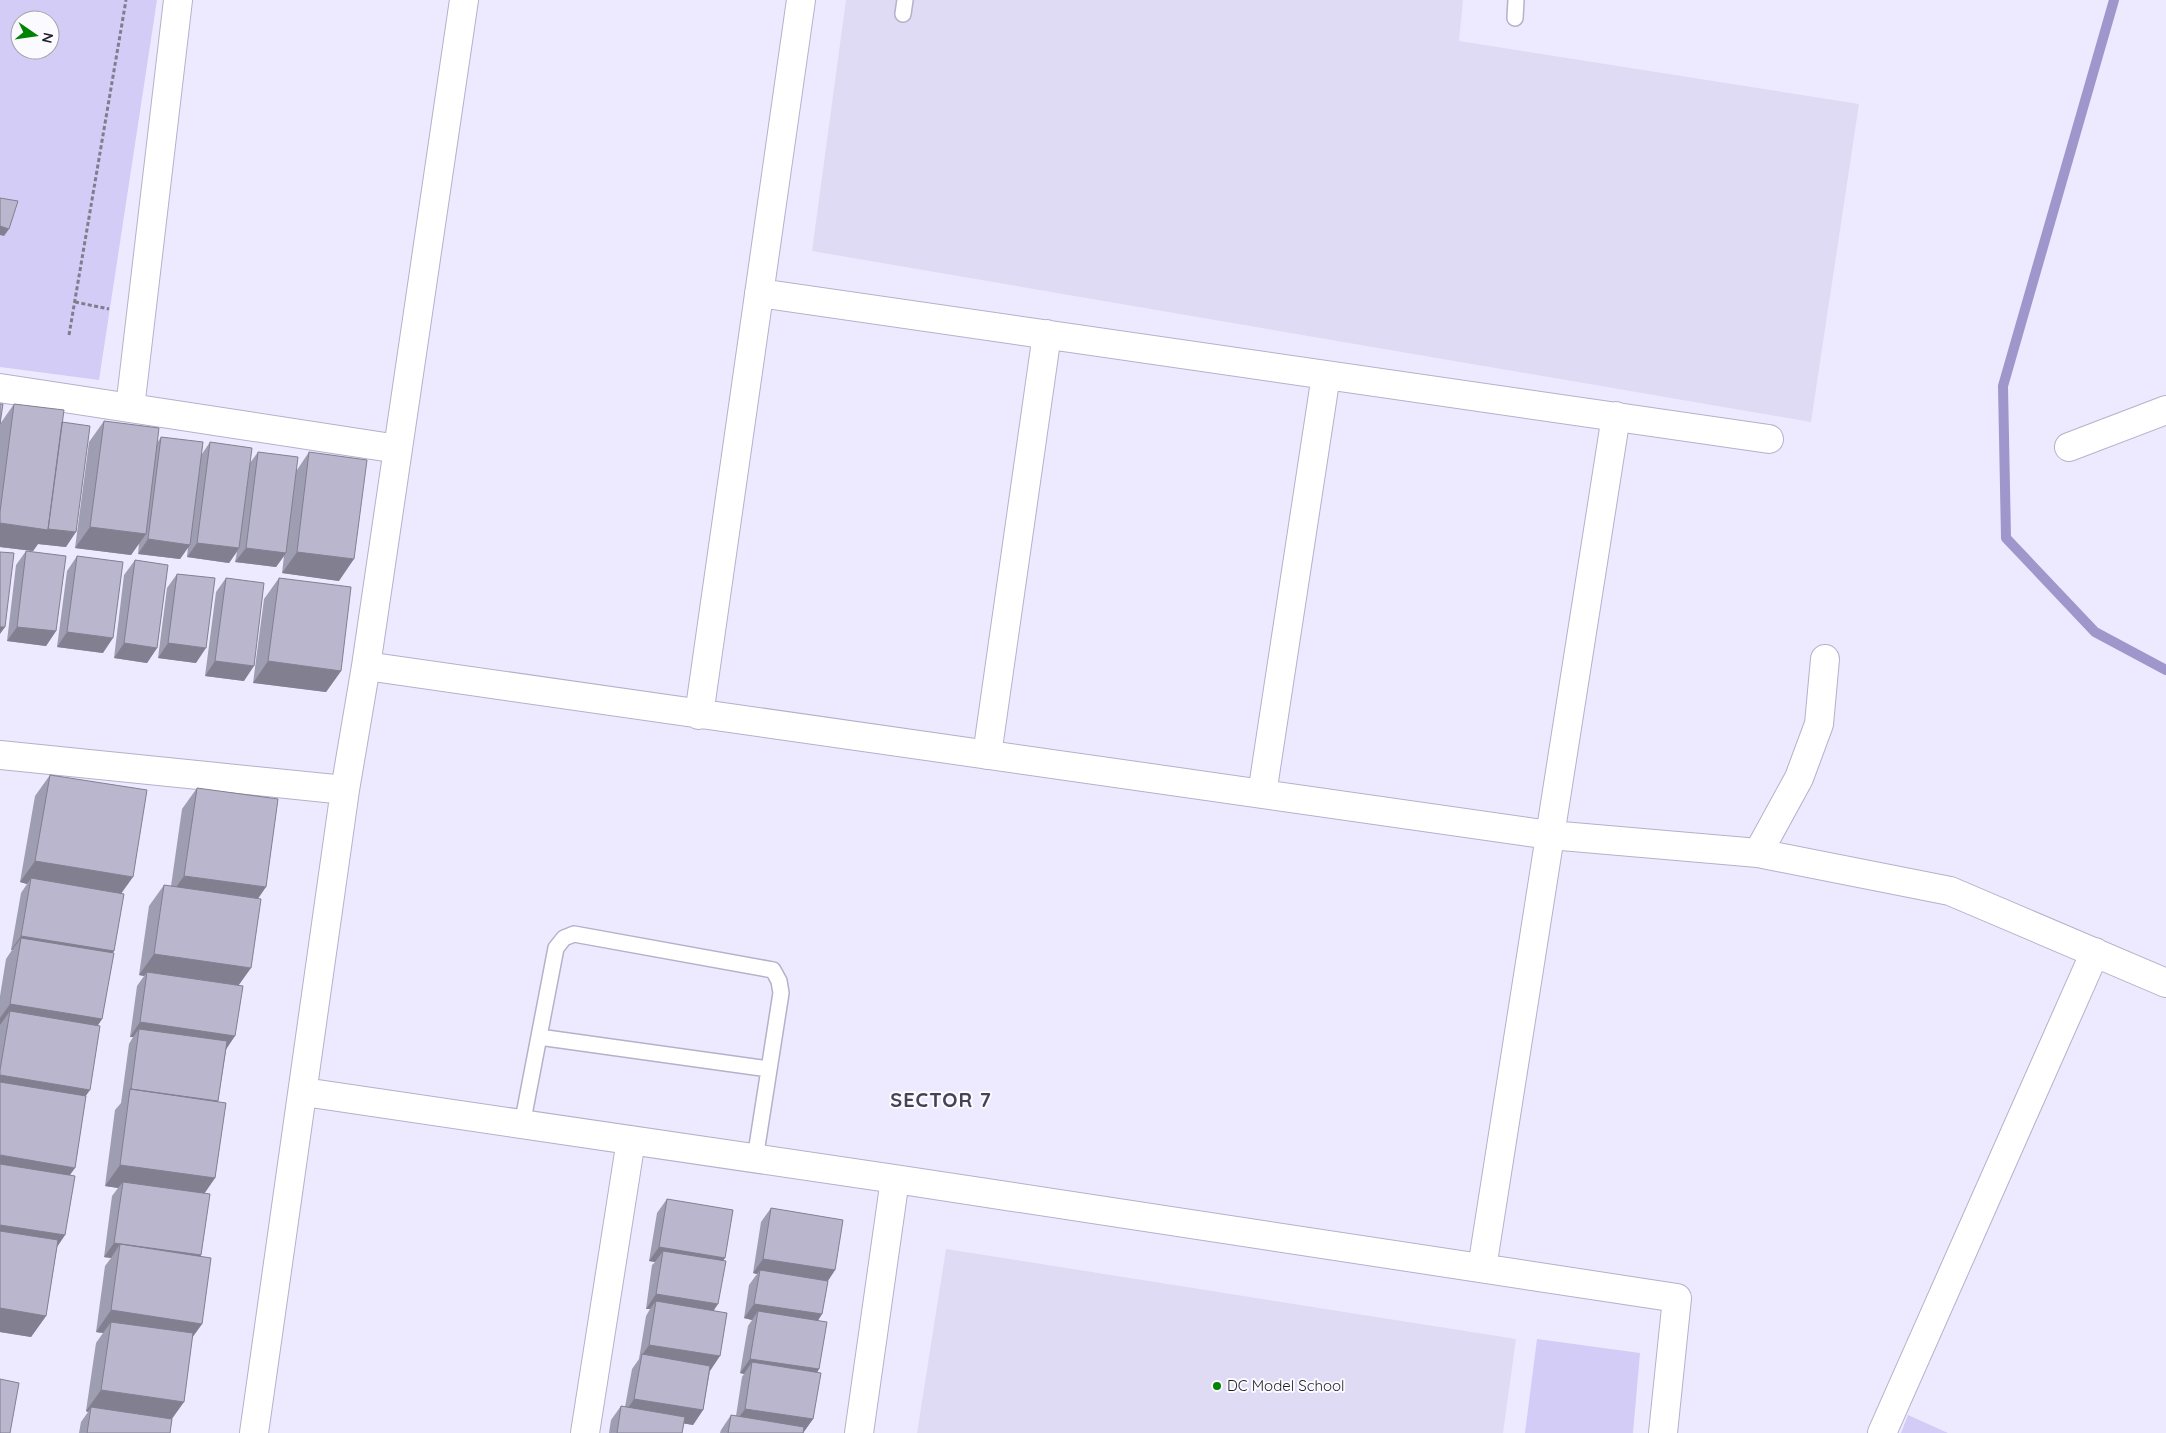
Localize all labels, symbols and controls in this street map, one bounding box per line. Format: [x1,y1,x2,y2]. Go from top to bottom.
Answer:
north arrow [10,10,60,60]
text: N [38,31,58,45]
district label: SECTOR 7 [890,1087,992,1112]
place label: DC Model School [1227,1376,1345,1395]
marker: DC Model School [1211,1380,1223,1392]

